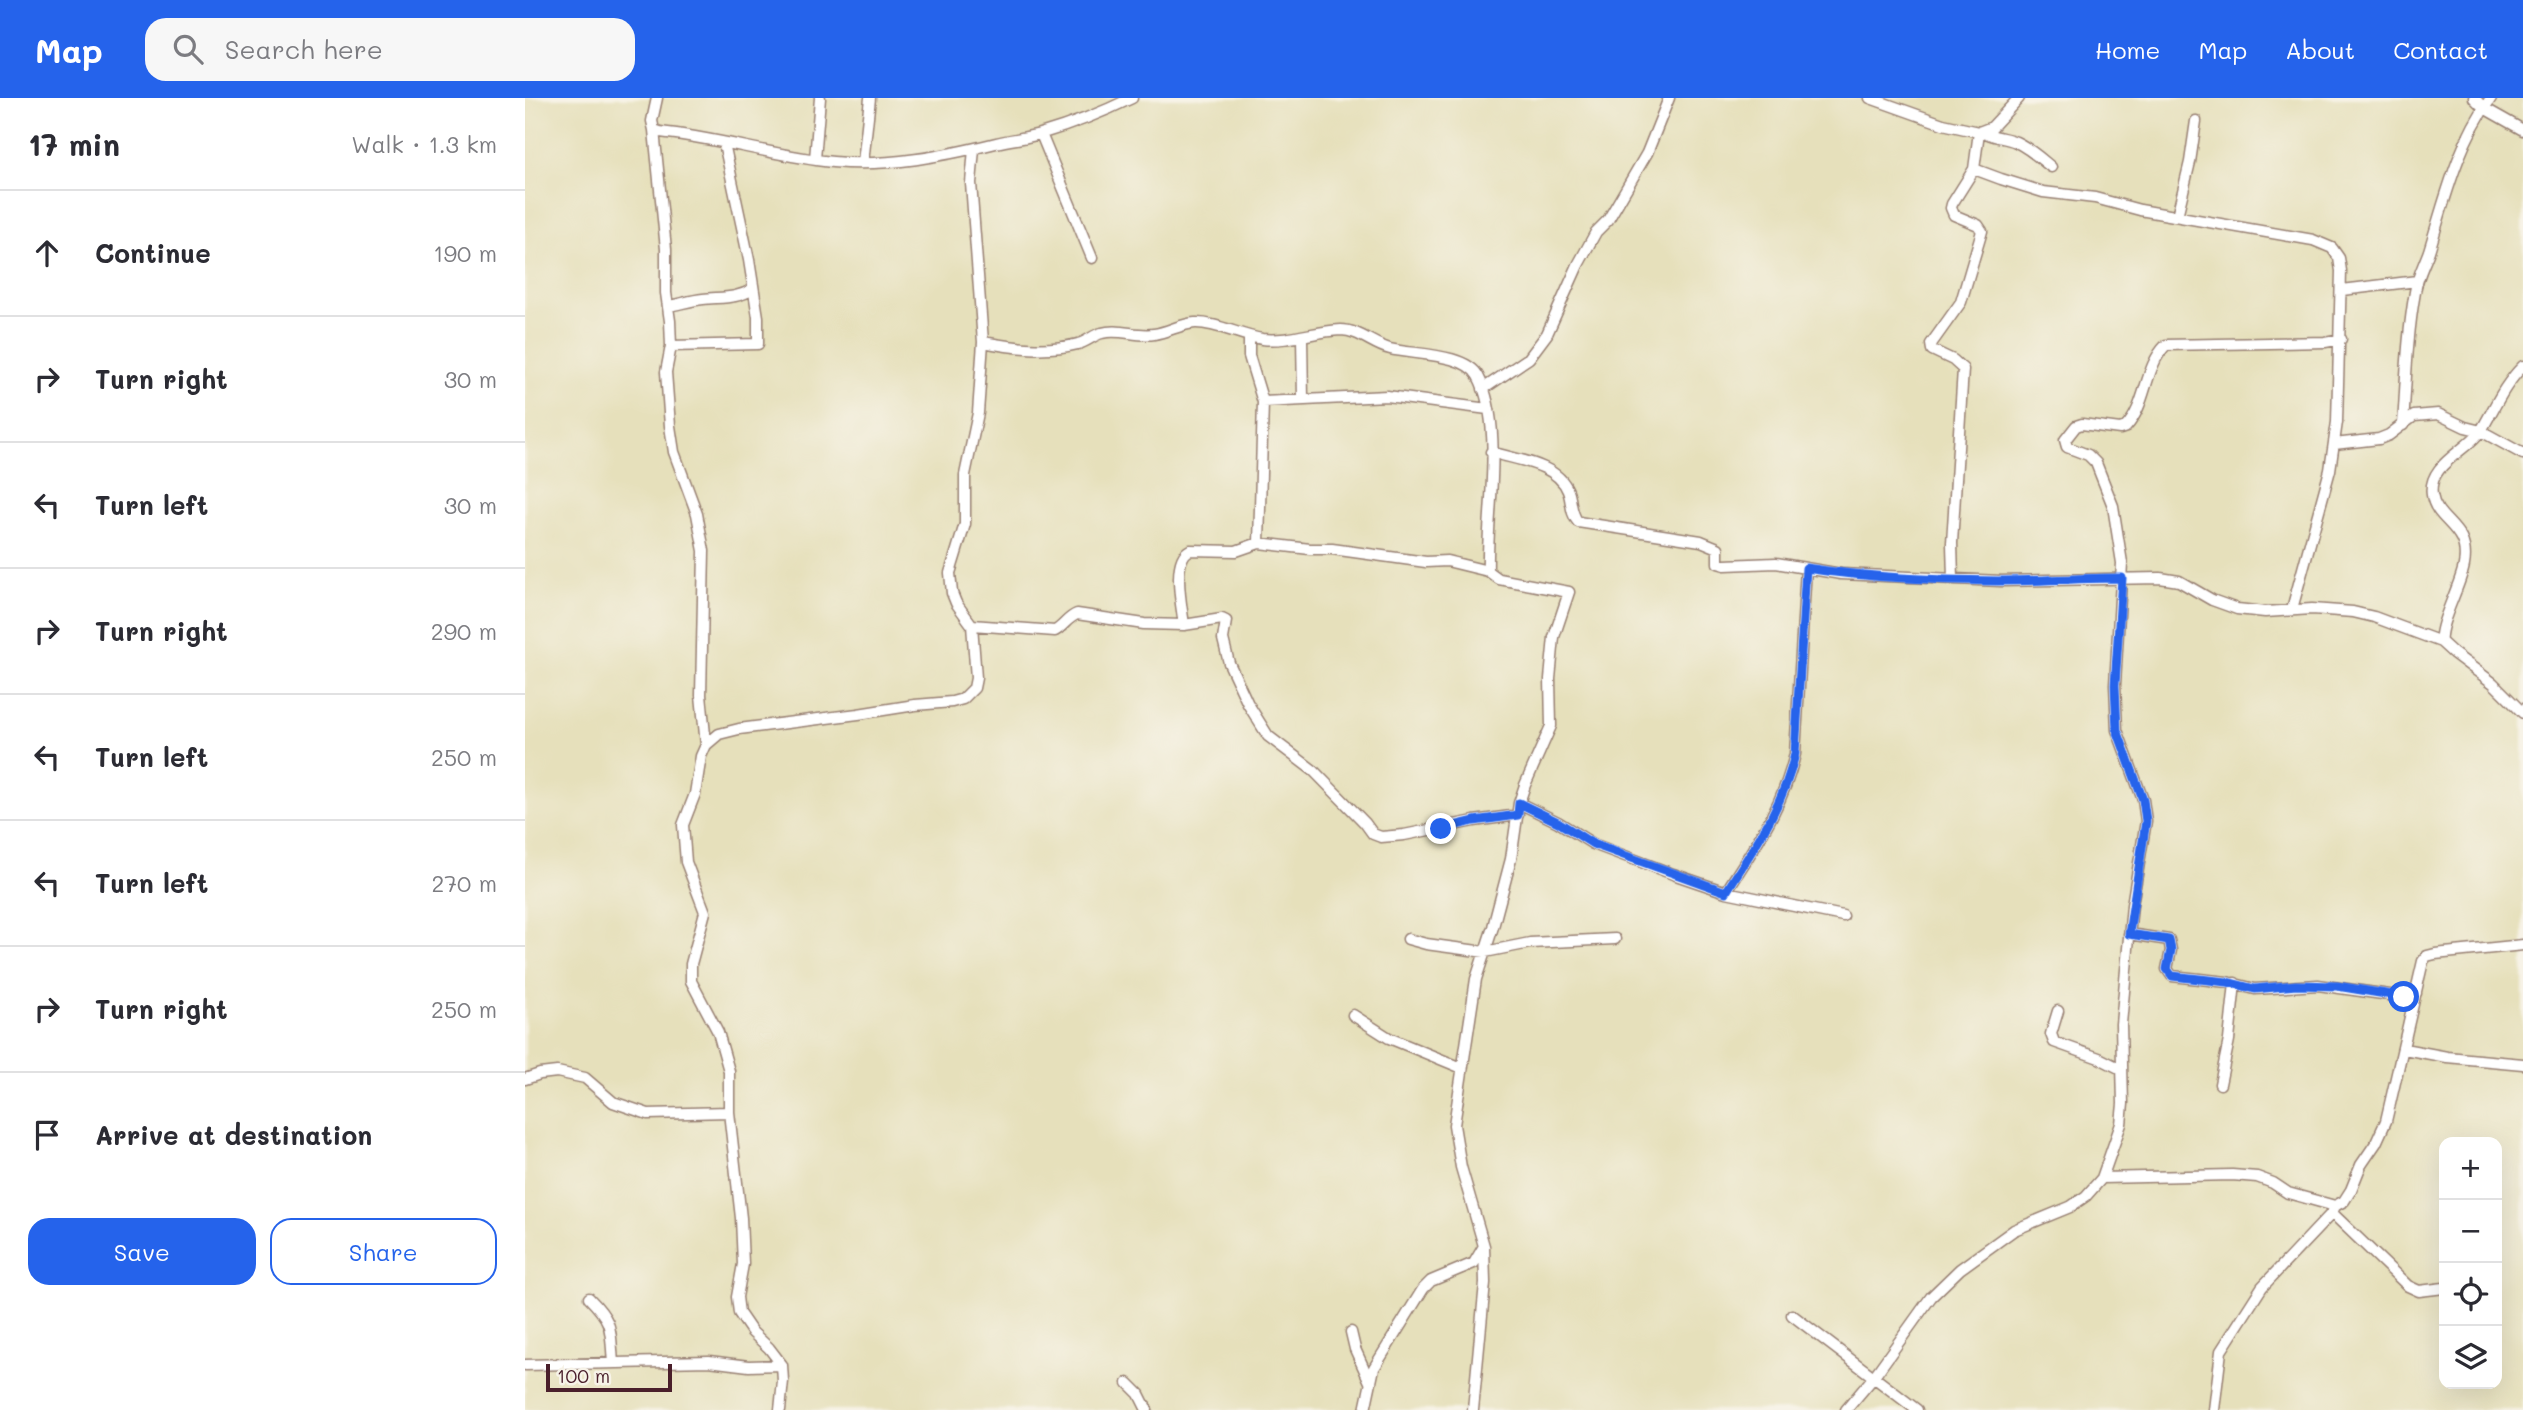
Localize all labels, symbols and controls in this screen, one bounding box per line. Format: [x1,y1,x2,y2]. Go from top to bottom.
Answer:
search box [145,18,635,81]
text: Map [35,28,103,71]
icon: search [169,30,207,68]
text: Search here [225,32,383,66]
text: Home [2095,34,2160,65]
text: Map [2198,34,2247,65]
text: About [2285,34,2355,65]
text: Contact [2393,34,2488,65]
text: 17 min [28,124,120,164]
text: Walk · 1.3 km [351,129,497,159]
icon: ahead [28,234,66,272]
text: Continue [95,236,211,270]
text: 190 m [433,238,497,268]
icon: right [28,360,66,398]
text: Turn right [95,362,228,396]
text: 30 m [444,364,497,394]
icon: left [28,486,66,524]
text: Turn left [95,488,208,522]
text: 30 m [444,490,497,520]
icon: right [28,612,66,650]
text: Turn right [95,614,228,648]
text: 290 m [431,616,497,646]
icon: left [28,738,66,776]
text: Turn left [95,740,208,774]
text: 250 m [431,742,497,772]
route end [1425,813,1456,844]
icon: left [28,864,66,902]
text: Turn left [95,866,208,900]
text: 270 m [432,868,497,898]
route start [2388,981,2419,1012]
icon: right [28,990,66,1028]
text: Turn right [95,992,228,1026]
text: 250 m [431,994,497,1024]
icon: arrive [28,1116,66,1154]
text: Arrive at destination [95,1118,372,1152]
map controls [2439,1137,2502,1389]
button: + [2439,1137,2502,1200]
button: − [2439,1200,2502,1263]
button: Save [28,1218,256,1285]
button: Share [270,1218,497,1285]
button: locate [2439,1263,2502,1326]
button: layers [2439,1326,2502,1389]
scale bar [546,1361,672,1393]
text: 100 m [557,1363,610,1388]

